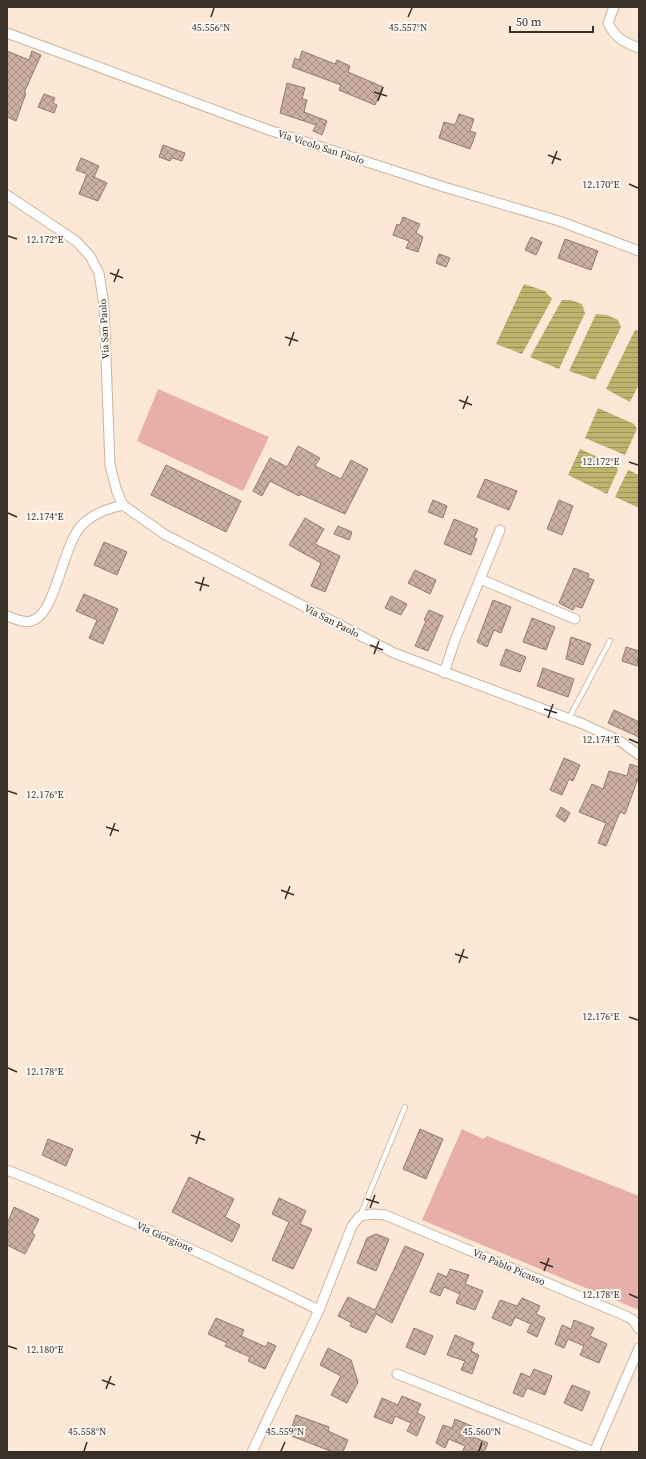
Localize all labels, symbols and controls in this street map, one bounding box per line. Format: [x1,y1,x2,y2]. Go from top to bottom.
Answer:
scale bar [510,8,593,34]
text: 50 m [516,14,542,30]
text: 45.556°N [192,21,230,34]
text: 45.557°N [389,21,427,34]
street label: Via Vicolo San Paolo [276,127,366,167]
text: 12.170°E [582,178,620,191]
text: 12.172°E [26,233,64,246]
street label: Via San Paolo [96,298,112,359]
text: 12.172°E [582,455,620,468]
text: 12.174°E [26,510,64,523]
street label: Via San Paolo [302,602,362,641]
text: 12.174°E [582,733,620,746]
text: 12.176°E [26,788,64,801]
text: 12.176°E [582,1010,620,1023]
text: 12.178°E [26,1065,64,1078]
street label: Via Giorgione [134,1219,196,1255]
street label: Via Pablo Picasso [471,1246,548,1288]
text: 12.178°E [582,1288,620,1301]
text: 12.180°E [26,1343,64,1356]
text: 45.558°N [68,1425,106,1438]
text: 45.559°N [266,1425,304,1438]
text: 45.560°N [463,1425,501,1438]

